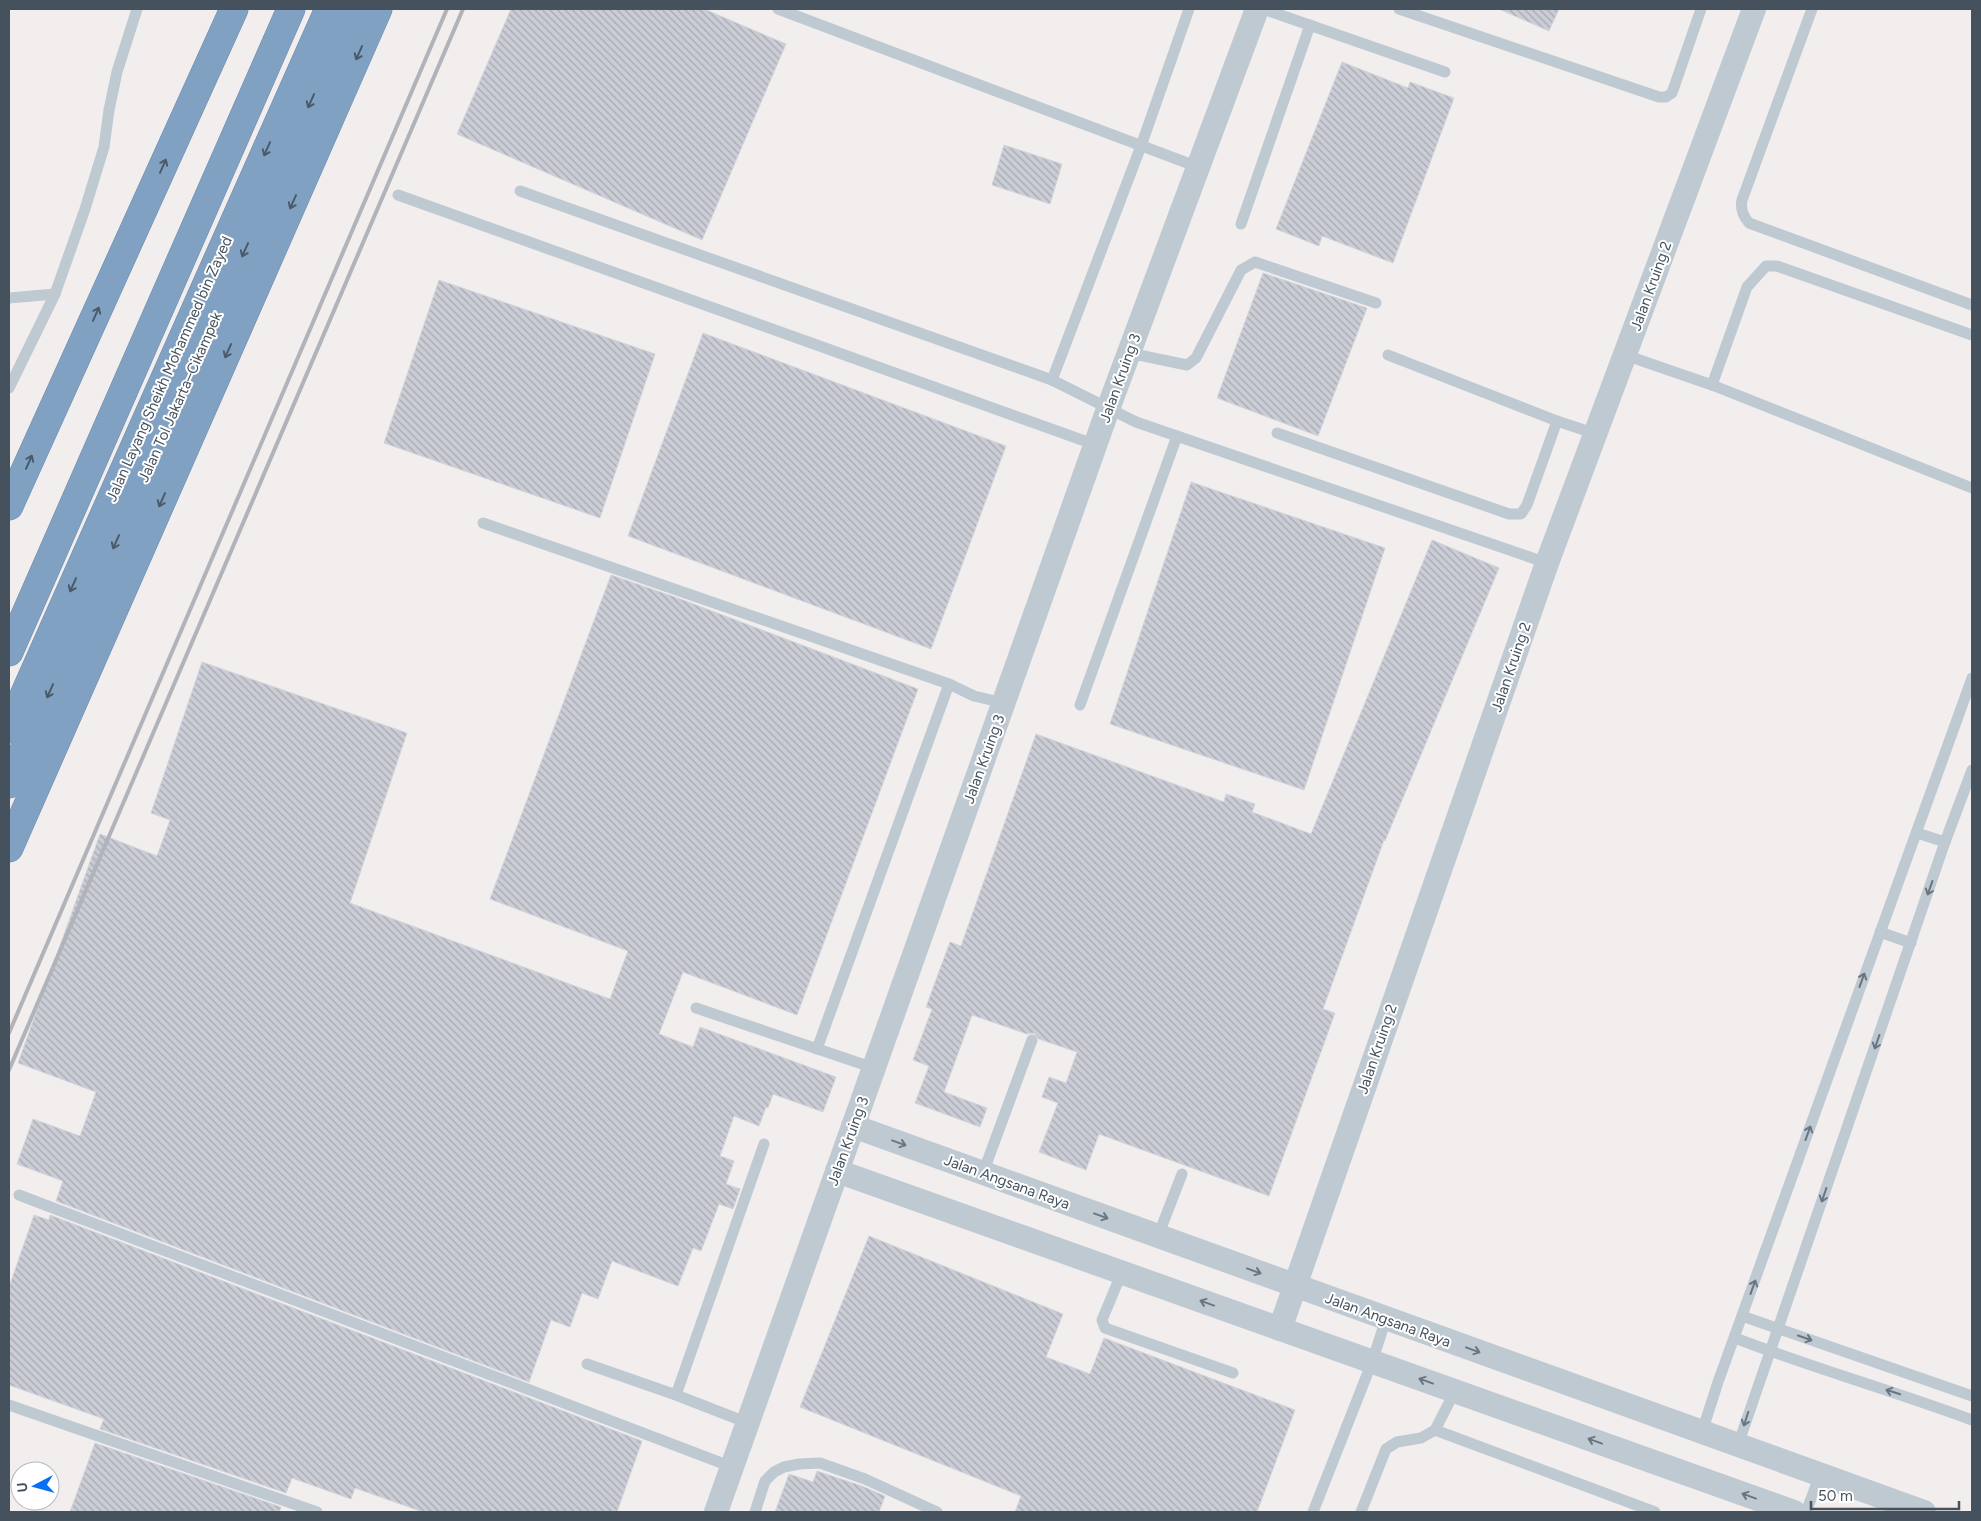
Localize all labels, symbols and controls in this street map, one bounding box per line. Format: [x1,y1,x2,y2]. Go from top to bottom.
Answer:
one-way arrow [353,45,363,60]
one-way arrow [306,93,316,108]
one-way arrow [261,141,271,156]
one-way arrow [159,159,168,174]
one-way arrow [288,194,298,209]
street label: Jalan Layang Sheikh Mohammed bin Zayed [102,234,236,504]
street label: Jalan Kruing 2 [1627,239,1675,333]
one-way arrow [240,242,250,257]
one-way arrow [92,307,101,322]
street label: Jalan Tol Jakarta–Cikampek [134,308,226,485]
street label: Jalan Kruing 3 [1096,331,1144,425]
one-way arrow [222,343,232,358]
one-way arrow [24,455,34,470]
one-way arrow [157,492,167,507]
one-way arrow [110,534,120,549]
one-way arrow [67,577,77,592]
street label: Jalan Kruing 2 [1487,620,1535,714]
one-way arrow [45,683,55,698]
street label: Jalan Kruing 3 [960,712,1008,806]
one-way arrow [1924,880,1934,896]
one-way arrow [1858,973,1867,989]
street label: Jalan Kruing 2 [1353,1002,1401,1096]
one-way arrow [1872,1033,1881,1049]
street label: Jalan Kruing 3 [824,1094,872,1188]
one-way arrow [1804,1126,1813,1142]
one-way arrow [891,1139,906,1148]
street label: Jalan Angsana Raya [942,1151,1072,1213]
one-way arrow [1819,1187,1828,1202]
one-way arrow [1093,1212,1109,1221]
one-way arrow [1246,1267,1261,1276]
one-way arrow [1749,1279,1758,1295]
street label: Jalan Angsana Raya [1323,1289,1453,1351]
one-way arrow [1200,1298,1215,1307]
one-way arrow [1797,1334,1812,1343]
one-way arrow [1465,1346,1480,1355]
one-way arrow [1419,1376,1434,1385]
one-way arrow [1886,1387,1902,1396]
one-way arrow [1740,1411,1750,1427]
one-way arrow [1588,1436,1604,1445]
north arrow [10,1461,60,1511]
scale bar [1811,1478,1958,1510]
text: U [14,1482,32,1493]
text: 50 m [1818,1487,1853,1505]
one-way arrow [1741,1491,1757,1500]

